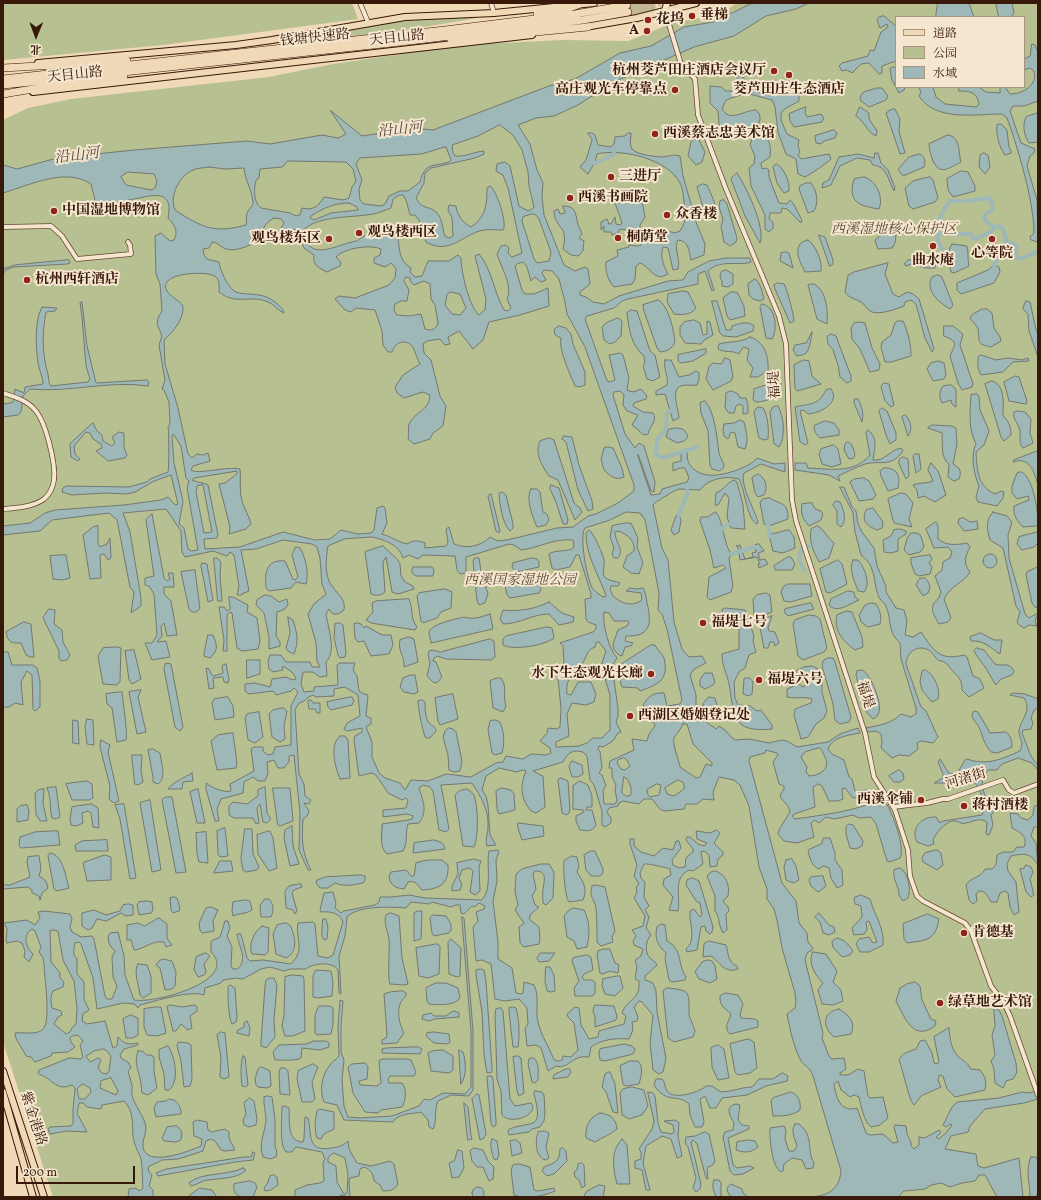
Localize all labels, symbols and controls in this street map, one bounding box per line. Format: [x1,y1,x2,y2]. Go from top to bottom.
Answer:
place label: 垂梯 [700,8,728,24]
marker: 垂梯 [687,11,697,21]
place label: 花坞 [656,12,684,28]
marker: 花坞 [643,15,653,25]
north arrow [16,16,56,56]
legend [895,16,1025,88]
place label: A [629,23,639,39]
marker: A [642,26,652,36]
text: 道路 [933,26,957,42]
street label: 钱塘快速路 [279,27,351,51]
street label: 天目山路 [368,28,426,50]
text: 北 [30,41,41,56]
text: 公园 [933,46,957,62]
place label: 杭州茭芦田庄酒店会议厅 [612,63,766,79]
street label: 天目山路 [46,65,104,87]
marker: 杭州茭芦田庄酒店会议厅 [769,66,779,76]
text: 水域 [933,66,957,82]
marker: 茭芦田庄生态酒店 [784,70,794,80]
place label: 高庄观光车停靠点 [555,82,667,98]
place label: 茭芦田庄生态酒店 [733,82,845,98]
marker: 高庄观光车停靠点 [670,85,680,95]
water label: 沿山河 [377,120,423,142]
place label: 西溪蔡志忠美术馆 [663,126,775,142]
marker: 西溪蔡志忠美术馆 [650,129,660,139]
water label: 沿山河 [54,145,100,169]
place label: 三进厅 [619,169,661,185]
marker: 三进厅 [606,172,616,182]
place label: 西溪书画院 [578,190,648,206]
marker: 西溪书画院 [565,193,575,203]
place label: 中国湿地博物馆 [62,203,160,219]
marker: 中国湿地博物馆 [49,206,59,216]
place label: 众香楼 [675,207,717,223]
marker: 众香楼 [662,210,672,220]
park label: 西溪湿地核心保护区 [831,222,957,238]
place label: 观鸟楼西区 [367,225,437,241]
marker: 观鸟楼西区 [354,228,364,238]
place label: 桐荫堂 [626,230,668,246]
place label: 观鸟楼东区 [251,231,321,247]
marker: 桐荫堂 [613,233,623,243]
marker: 观鸟楼东区 [324,234,334,244]
marker: 心等院 [987,234,997,244]
marker: 曲水庵 [928,241,938,251]
place label: 心等院 [971,246,1013,262]
place label: 曲水庵 [912,253,954,269]
place label: 杭州西轩酒店 [35,272,119,288]
marker: 杭州西轩酒店 [22,275,32,285]
street label: 福堤 [767,371,785,399]
park label: 西溪国家湿地公园 [464,573,576,589]
place label: 福堤七号 [711,615,767,631]
marker: 福堤七号 [698,618,708,628]
place label: 水下生态观光长廊 [531,666,643,682]
marker: 水下生态观光长廊 [646,669,656,679]
place label: 福堤六号 [767,672,823,688]
marker: 福堤六号 [754,675,764,685]
street label: 福堤 [852,679,876,711]
place label: 西湖区婚姻登记处 [638,708,750,724]
marker: 西湖区婚姻登记处 [625,711,635,721]
street label: 河渚街 [943,766,989,794]
place label: 西溪伞铺 [857,792,913,808]
marker: 西溪伞铺 [916,795,926,805]
place label: 蒋村酒楼 [972,798,1028,814]
marker: 蒋村酒楼 [959,801,969,811]
place label: 肯德基 [972,925,1014,941]
marker: 肯德基 [959,928,969,938]
place label: 绿草地艺术馆 [948,995,1032,1011]
marker: 绿草地艺术馆 [935,998,945,1008]
street label: 紫金港路 [15,1090,49,1148]
scale bar [18,1158,137,1184]
text: 200 m [23,1165,57,1181]

